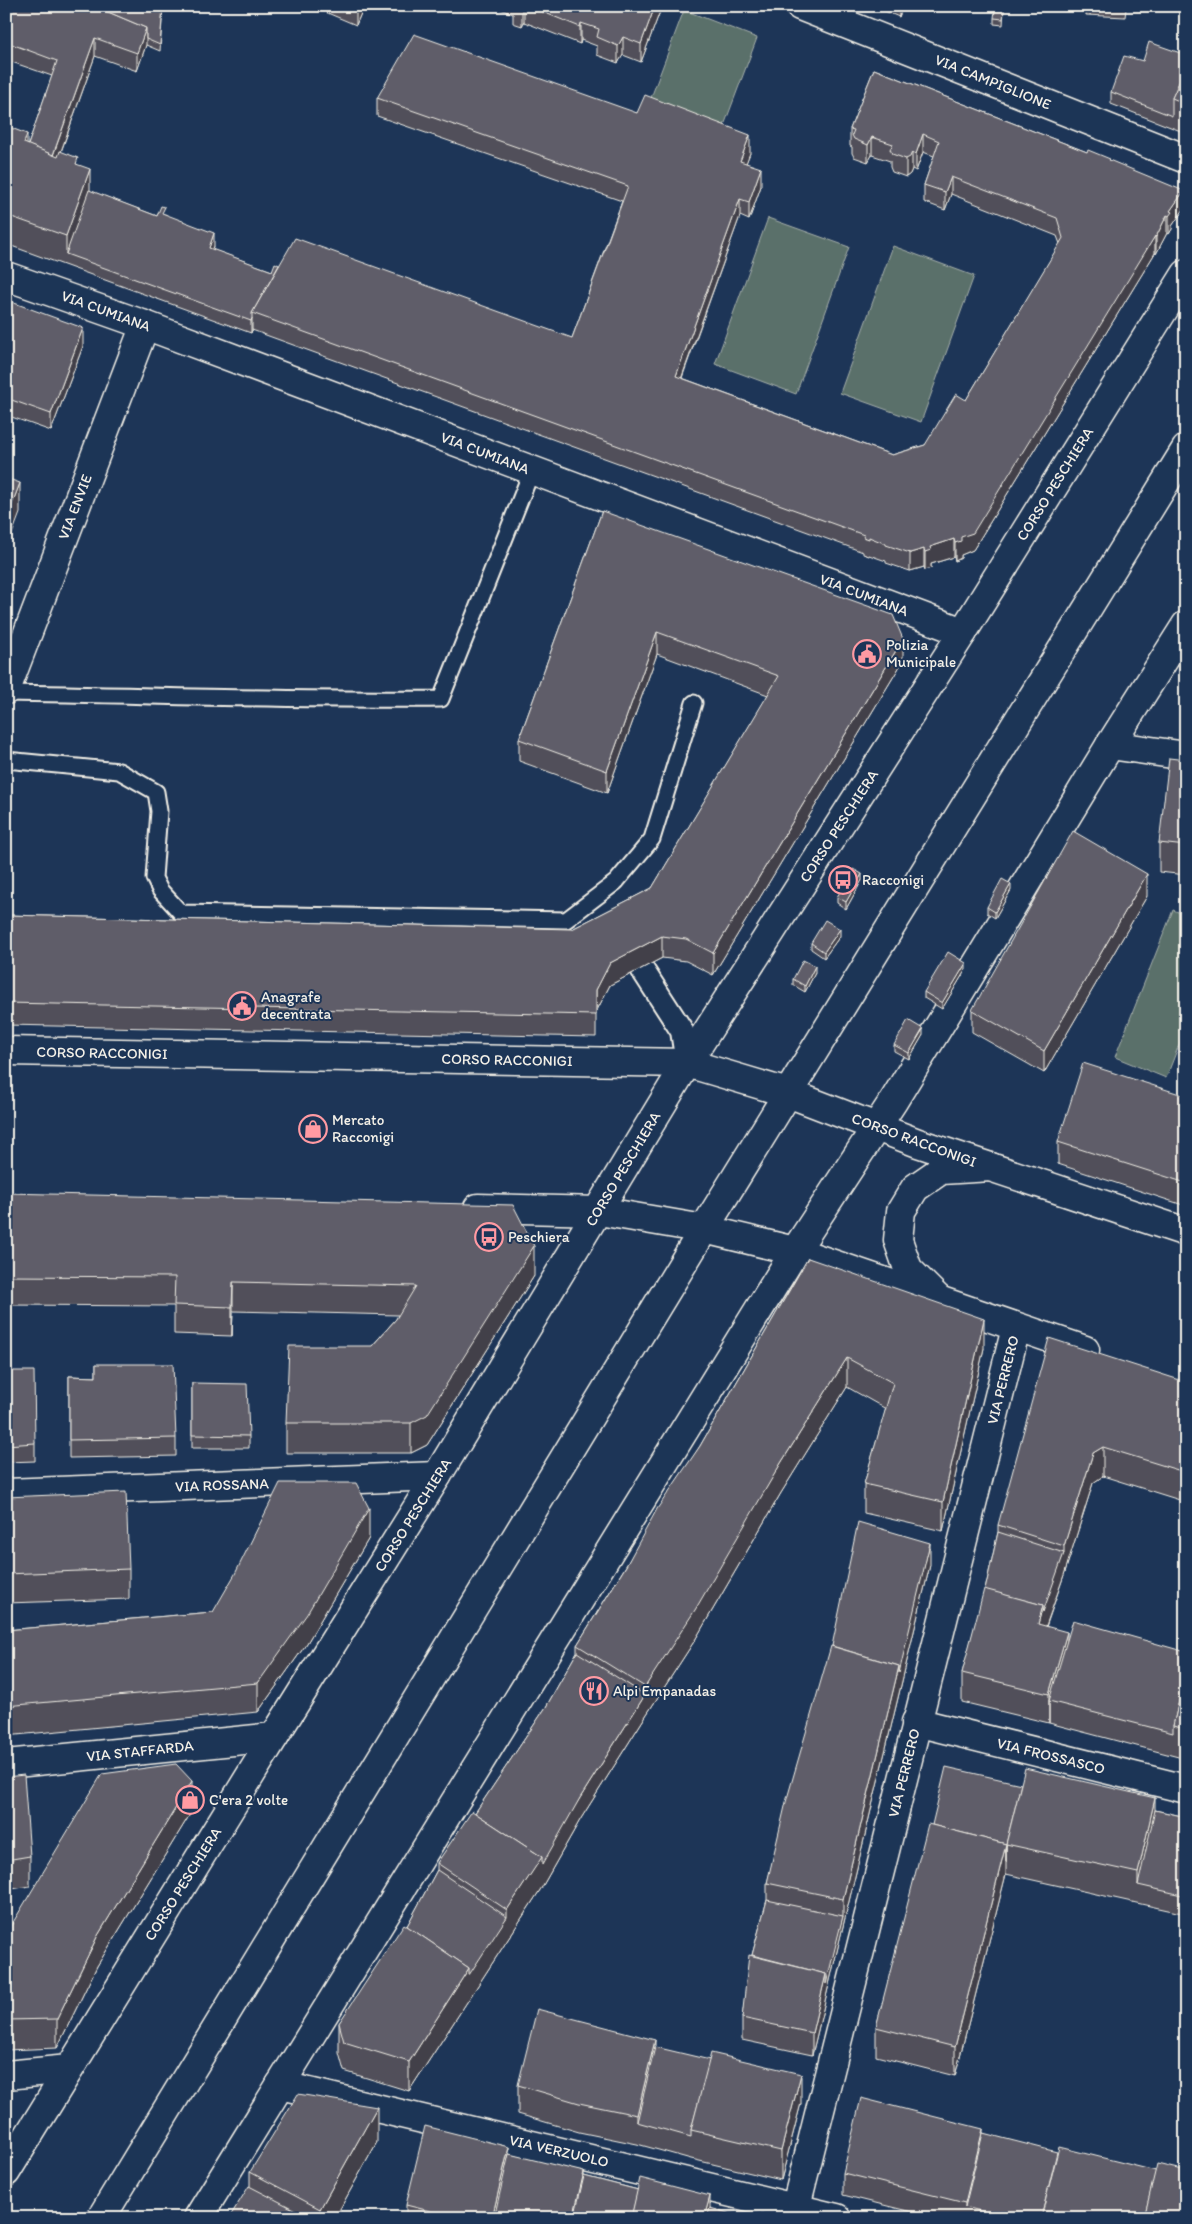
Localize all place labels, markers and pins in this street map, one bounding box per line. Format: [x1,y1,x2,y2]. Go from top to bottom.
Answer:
place label: Polizia Municipale [886,636,956,671]
public building icon: Polizia Municipale [852,639,882,669]
bus stop icon: Racconigi [828,865,858,895]
place label: Racconigi [862,871,924,889]
place label: Anagrafe decentrata [261,988,332,1023]
public building icon: Anagrafe decentrata [227,991,257,1021]
place label: Mercato Racconigi [332,1111,394,1146]
shop icon: Mercato Racconigi [298,1114,328,1144]
bus stop icon: Peschiera [474,1222,504,1252]
place label: Peschiera [508,1228,570,1246]
restaurant icon: Alpi Empanadas [579,1676,609,1706]
place label: Alpi Empanadas [613,1682,717,1700]
shop icon: C'era 2 volte [175,1785,205,1815]
place label: C'era 2 volte [209,1791,288,1809]

